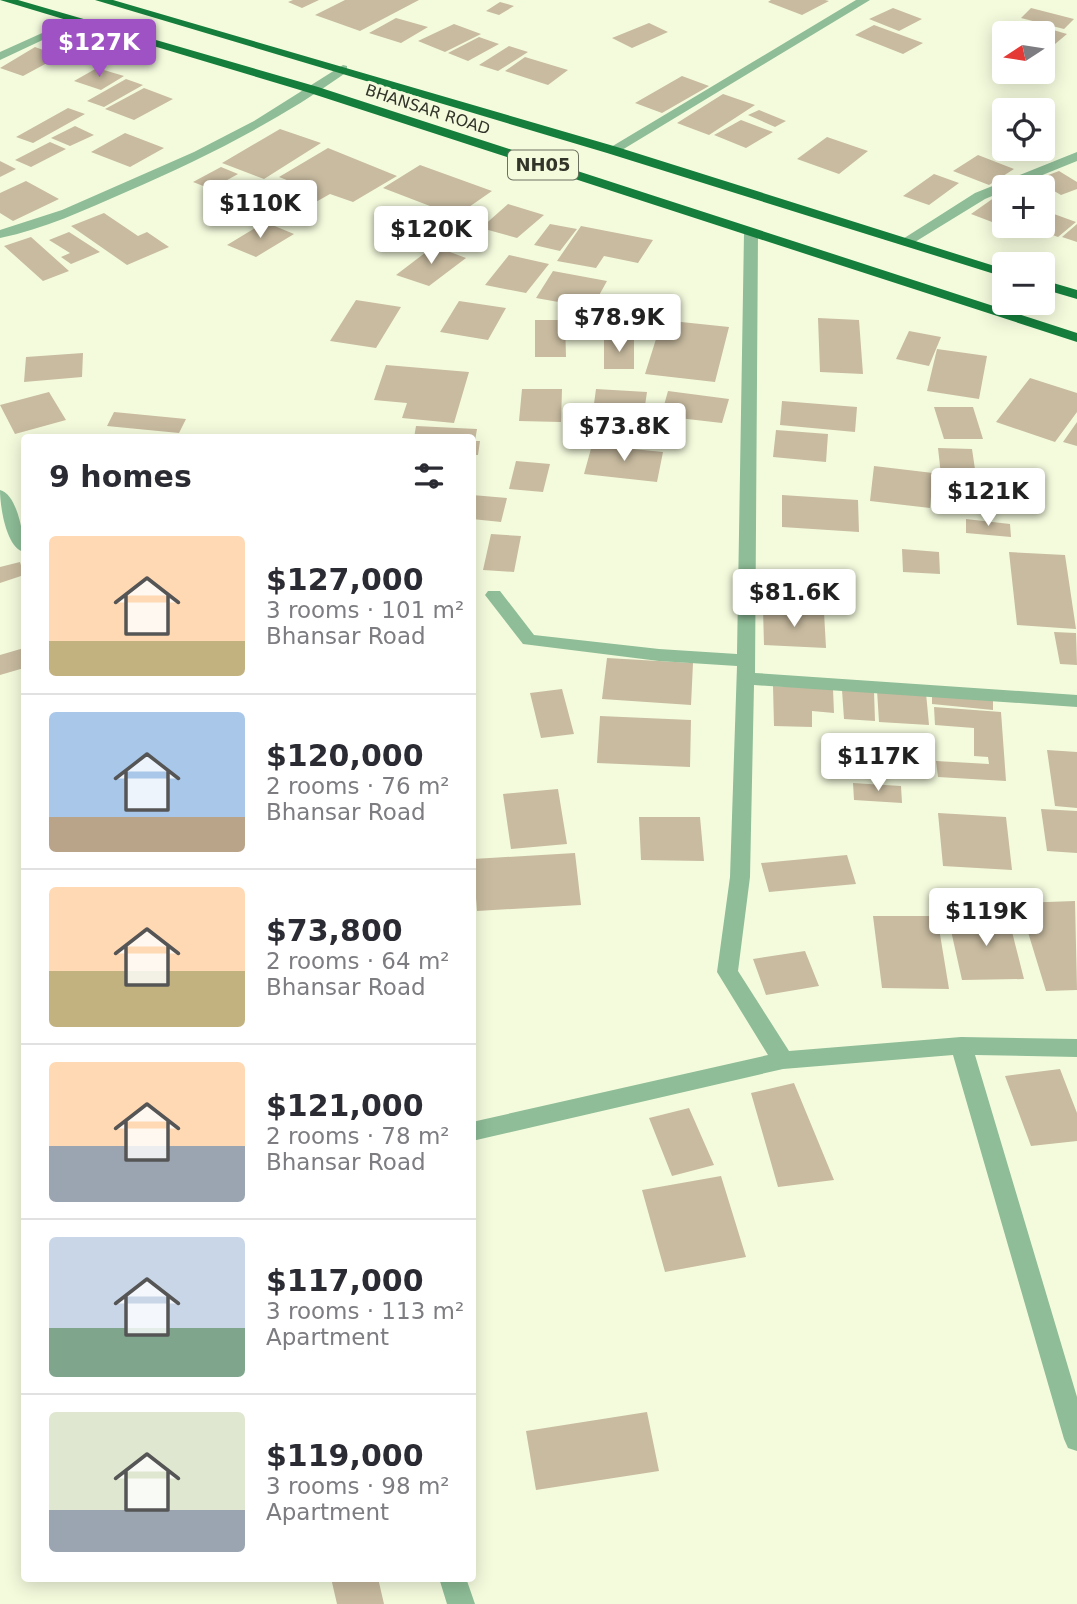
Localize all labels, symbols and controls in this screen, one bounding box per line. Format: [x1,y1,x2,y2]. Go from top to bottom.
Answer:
pin: $127K [50,20,148,79]
north arrow [992,21,1055,84]
map controls [992,21,1055,315]
text: $127K [58,29,140,55]
street label: BHANSAR ROAD [363,80,493,139]
button: locate [992,98,1055,161]
road number: NH05 [508,150,578,180]
button: + [992,175,1055,238]
pin: $110K [211,180,309,240]
text: $110K [219,190,301,216]
pin: $120K [382,206,480,266]
text: $120K [390,216,472,242]
button: − [992,252,1055,315]
pin: $78.9K [562,294,676,354]
text: $78.9K [574,304,664,330]
pin: $73.8K [567,404,681,463]
text: $73.8K [579,413,669,439]
icon: filters [410,457,448,495]
text: 9 homes [49,459,192,494]
pin: $121K [939,468,1037,528]
text: $121K [947,478,1029,504]
text: $127,000 [266,562,424,597]
icon: home [105,564,189,648]
pin: $81.6K [737,570,851,629]
text: $81.6K [749,579,839,605]
text: 3 rooms · 101 m² [266,597,464,623]
text: Bhansar Road [266,623,426,649]
pin: $117K [829,734,927,793]
text: $120,000 [266,738,424,773]
icon: home [105,740,189,824]
text: $117K [837,743,919,769]
text: 2 rooms · 76 m² [266,773,450,799]
text: Bhansar Road [266,799,426,825]
pin: $119K [937,888,1035,948]
text: $119K [945,898,1027,924]
text: $73,800 [266,913,403,948]
icon: home [105,915,189,999]
text: 2 rooms · 64 m² [266,948,450,974]
text: Bhansar Road [266,974,426,1000]
text: $121,000 [266,1088,424,1123]
icon: home [105,1090,189,1174]
text: 2 rooms · 78 m² [266,1123,450,1149]
text: Bhansar Road [266,1149,426,1175]
text: $117,000 [266,1263,424,1298]
icon: home [105,1265,189,1349]
text: 3 rooms · 113 m² [266,1298,464,1324]
text: Apartment [266,1324,389,1350]
text: $119,000 [266,1438,424,1473]
icon: home [105,1440,189,1524]
text: 3 rooms · 98 m² [266,1473,450,1499]
text: Apartment [266,1499,389,1525]

